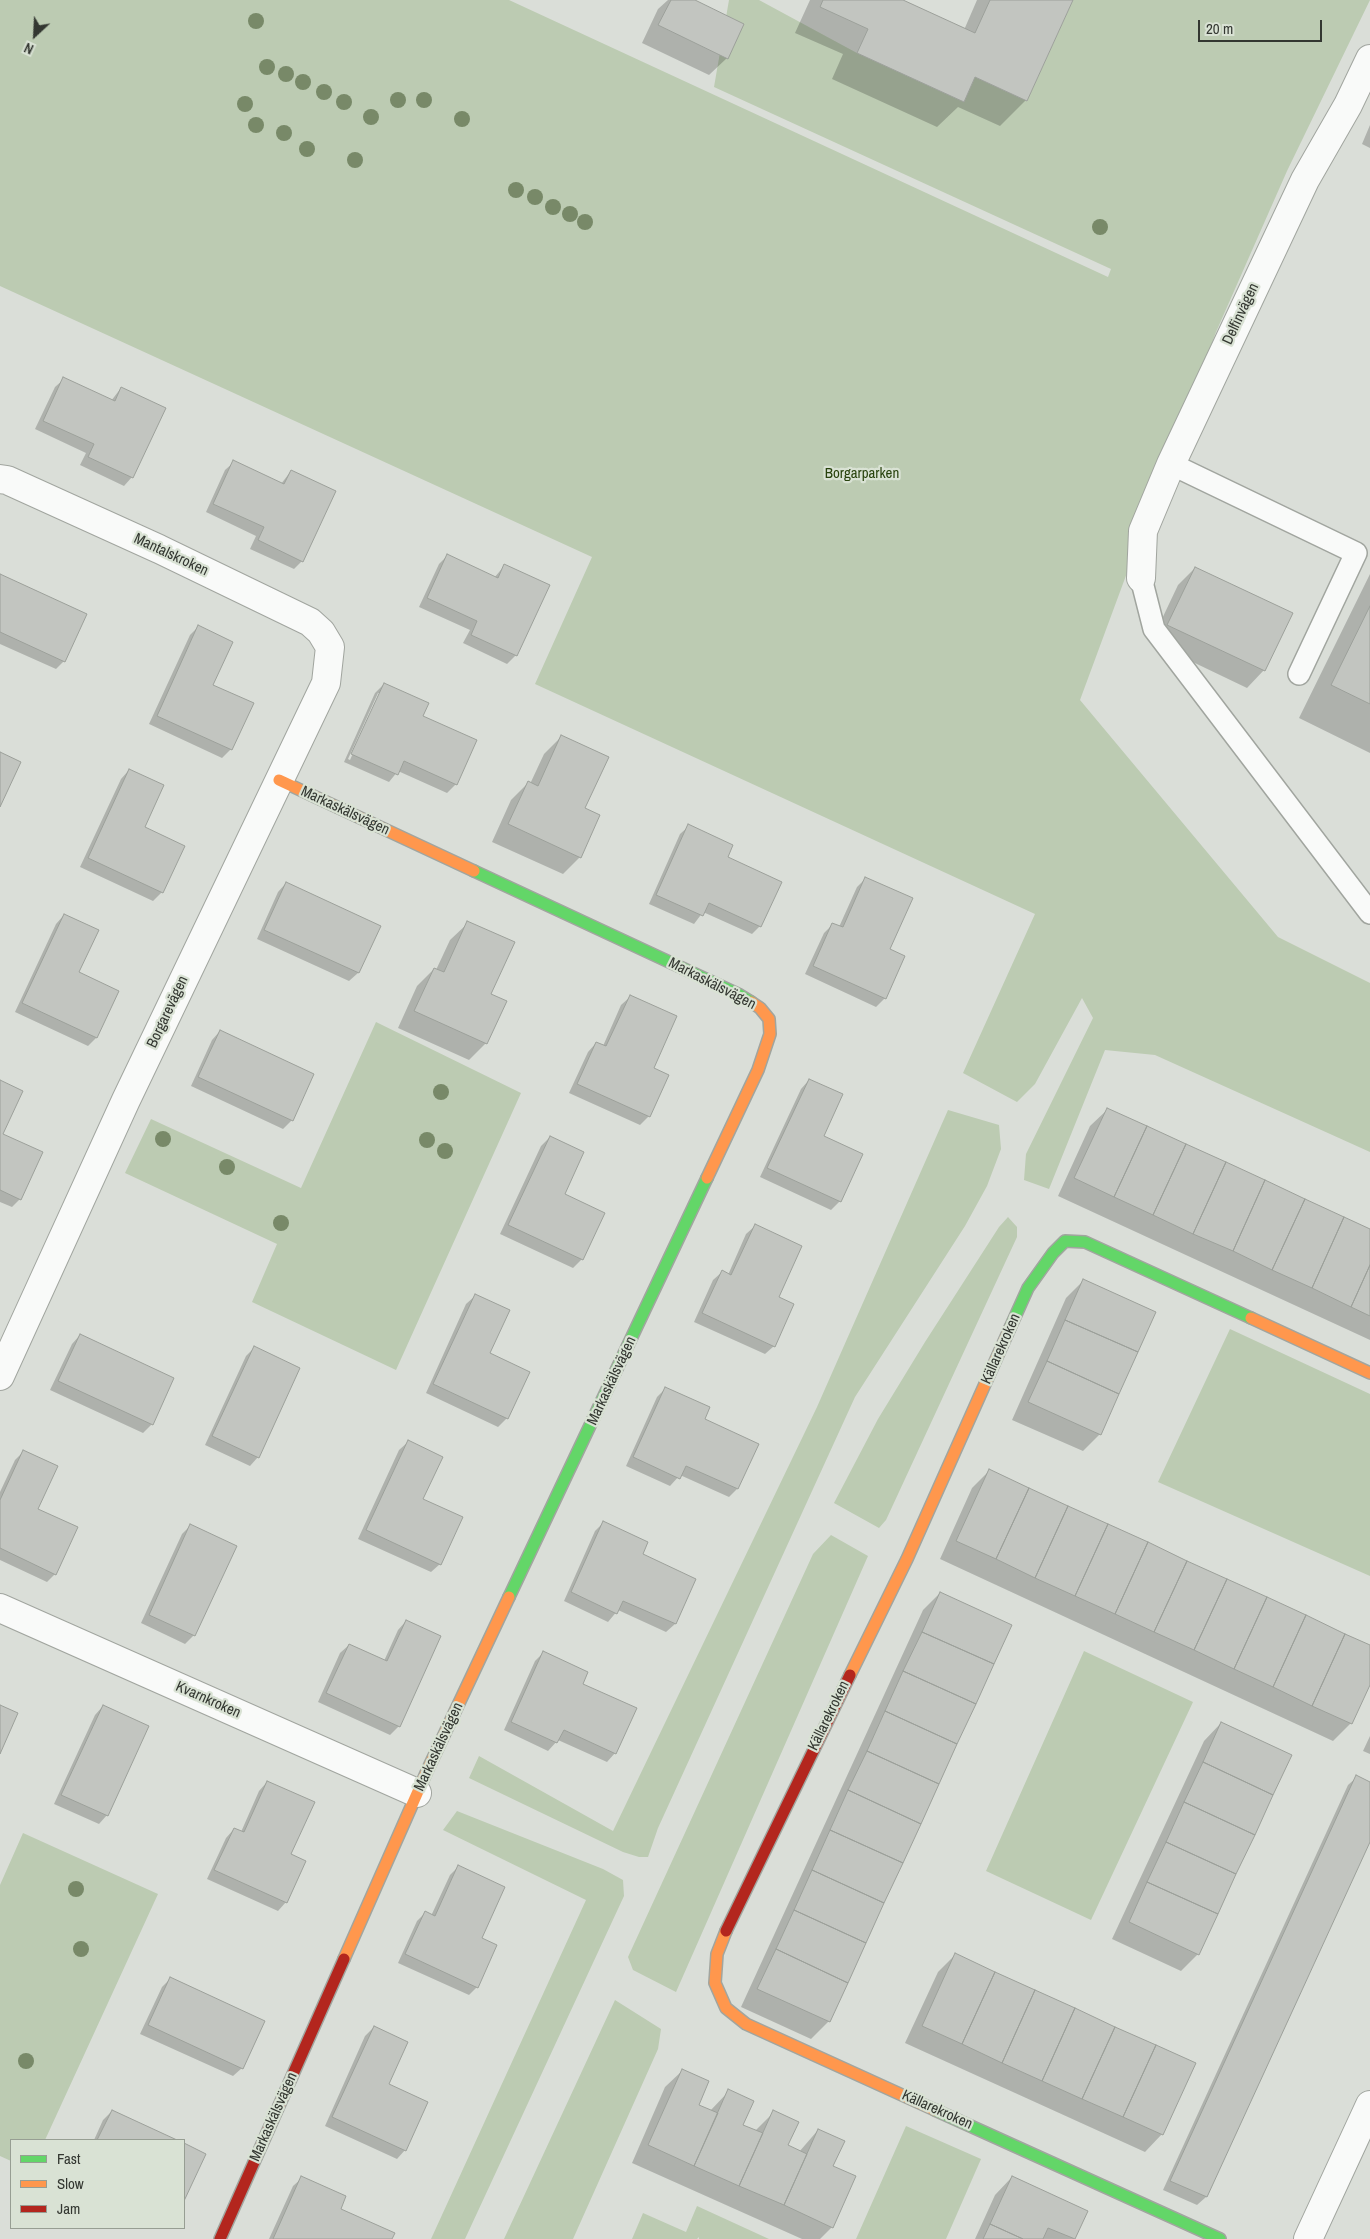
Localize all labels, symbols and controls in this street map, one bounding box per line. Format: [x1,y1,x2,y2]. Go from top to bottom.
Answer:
north arrow [10,10,60,60]
scale bar [1200,10,1324,42]
text: 20 m [1206,18,1233,39]
text: N [21,39,36,59]
street label: Delfinvägen [1219,280,1263,348]
park label: Borgarparken [825,465,899,483]
street label: Mantalskroken [131,530,211,580]
street label: Markaskälsvägen [298,783,392,839]
street label: Markaskälsvägen [665,954,759,1014]
street label: Borgarevägen [144,973,192,1051]
street label: Källarekroken [977,1311,1025,1387]
street label: Markaskälsvägen [584,1334,640,1428]
street label: Kvarnkroken [173,1678,243,1722]
street label: Källarekroken [804,1678,854,1754]
street label: Markaskälsvägen [411,1700,467,1794]
street label: Markaskälsvägen [246,2070,302,2164]
street label: Källarekroken [899,2086,975,2134]
legend [10,2139,185,2229]
text: Fast [57,2148,80,2169]
text: Slow [57,2173,84,2194]
text: Jam [57,2198,80,2219]

